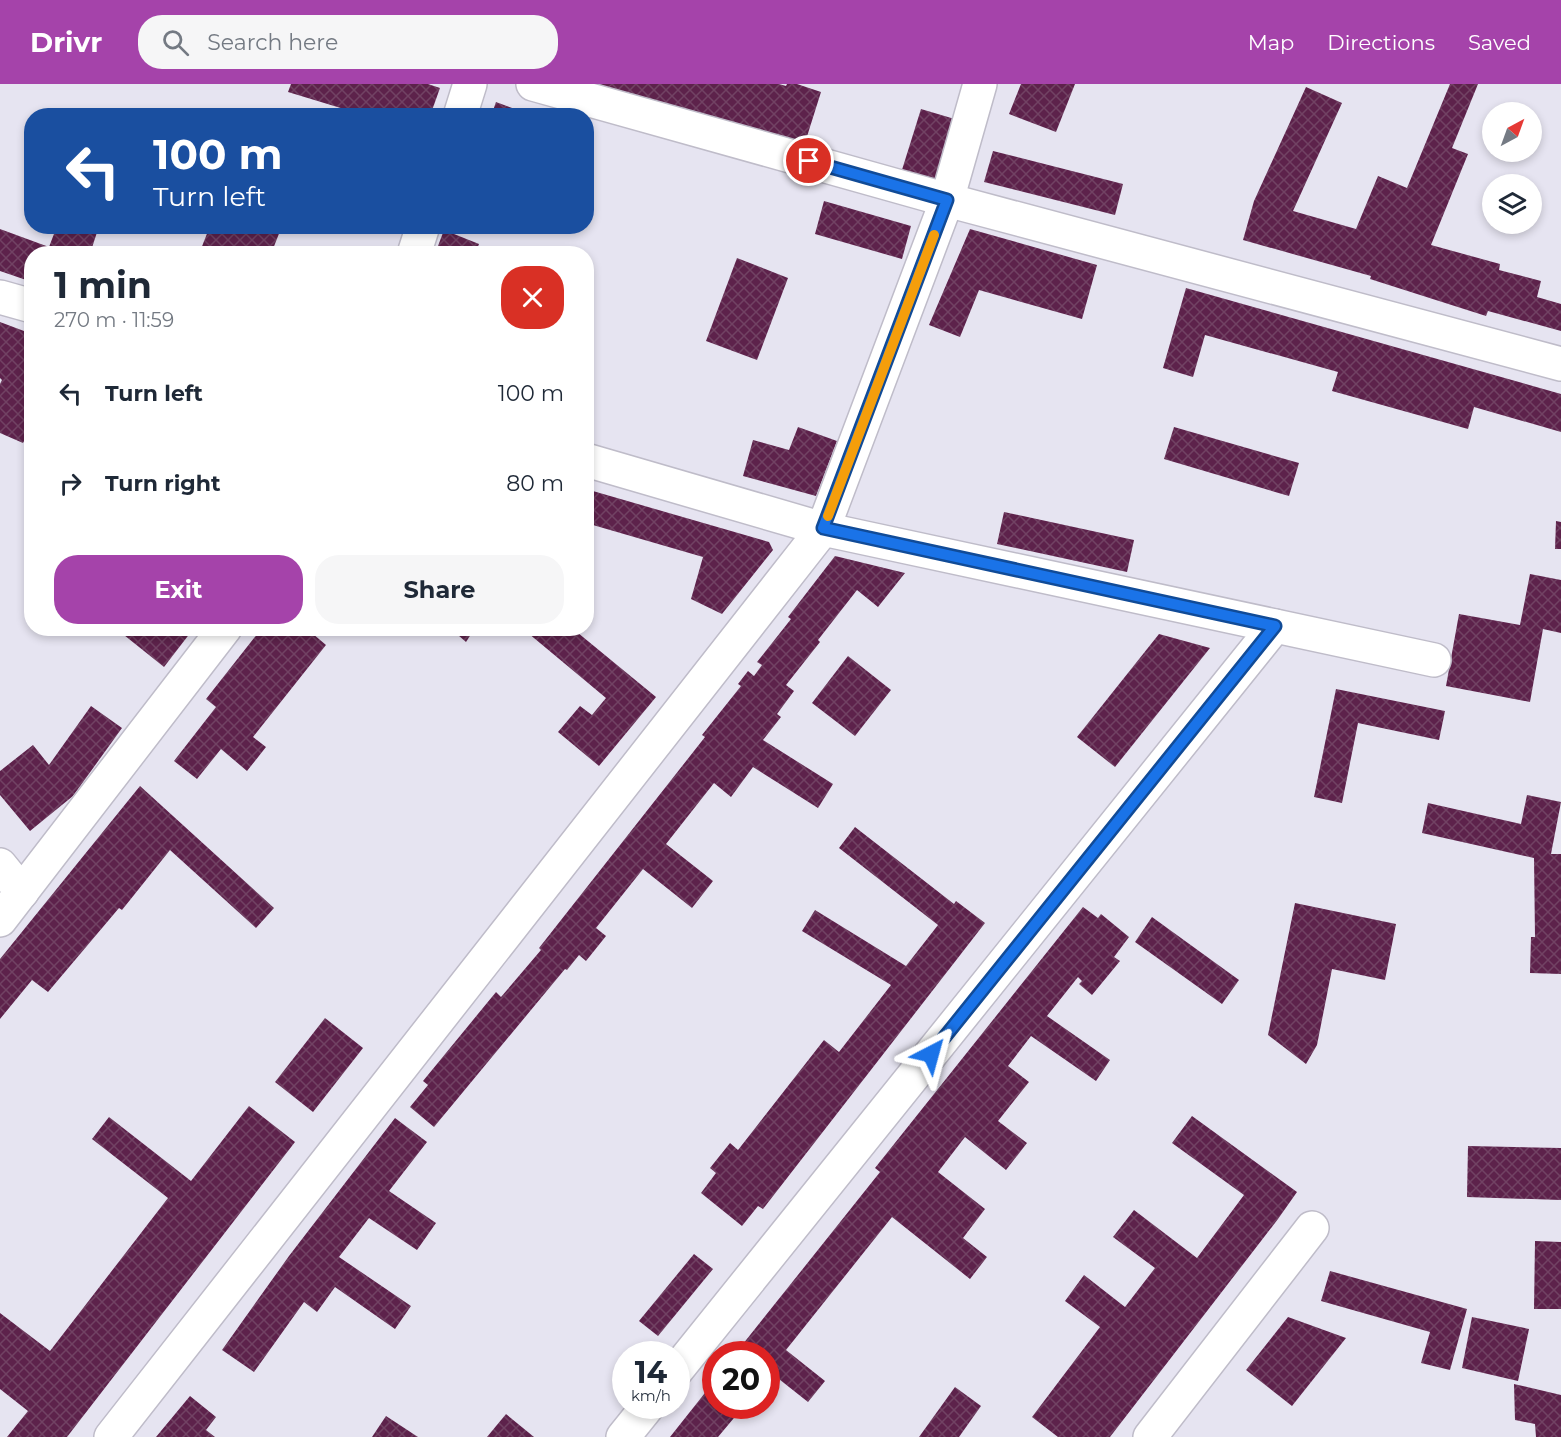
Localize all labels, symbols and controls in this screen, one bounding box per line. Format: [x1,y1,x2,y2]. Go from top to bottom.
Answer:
search box [138,15,558,69]
text: Drivr [30,25,102,59]
icon: search [159,26,192,59]
text: Search here [207,29,338,56]
text: Map [1248,30,1294,55]
text: Directions [1327,30,1435,55]
text: Saved [1468,30,1531,55]
north arrow [1482,102,1542,162]
map controls [1482,102,1542,234]
text: 100 m [153,128,282,180]
icon: left [54,132,132,210]
pin [783,135,834,186]
icon: arrive [792,144,825,177]
button: layers [1482,174,1542,234]
text: Turn left [153,180,266,213]
text: 1 min [54,263,152,307]
button: close [501,266,564,329]
text: 270 m · 11:59 [54,308,174,332]
icon: left [54,377,87,410]
text: Turn left [105,380,203,407]
text: 100 m [498,380,564,407]
icon: right [54,467,87,500]
text: Turn right [105,470,220,497]
text: 80 m [506,470,564,497]
button: Exit [54,555,303,624]
button: Share [315,555,564,624]
position arrow [899,1022,963,1086]
speed limit sign: 20 [702,1341,780,1419]
text: 14 [635,1354,667,1391]
text: km/h [631,1386,671,1405]

